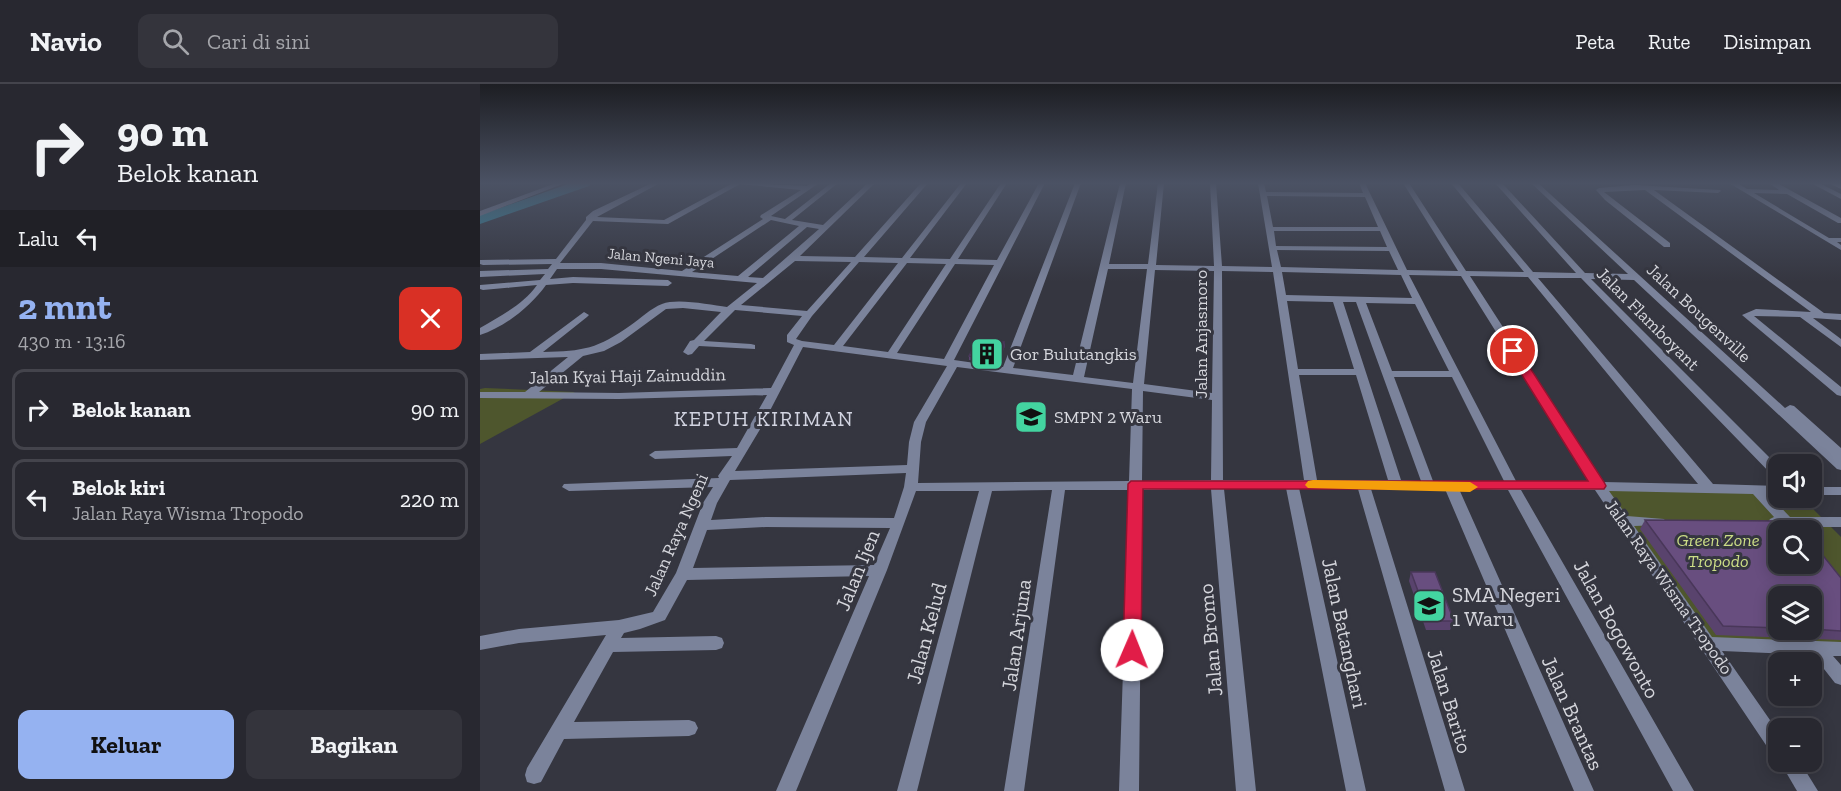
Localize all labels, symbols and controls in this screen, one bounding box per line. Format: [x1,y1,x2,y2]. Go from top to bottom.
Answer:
search box [138,14,558,68]
text: Navio [30,25,102,58]
icon: search [159,25,192,58]
text: Cari di sini [207,28,310,55]
text: Peta [1576,29,1615,54]
text: Rute [1648,29,1690,54]
text: Disimpan [1723,29,1811,54]
text: 90 m [117,106,208,157]
icon: right [18,108,96,186]
text: Belok kanan [117,157,258,189]
icon: left [71,222,104,255]
text: Lalu [18,225,59,252]
street label: Jalan Ngeni Jaya [607,244,715,272]
street label: Jalan Bougenville [1642,259,1756,367]
street label: Jalan Flamboyant [1592,263,1704,375]
street label: Jalan Anjasmoro [1190,270,1212,398]
text: 2 mnt [18,285,111,328]
button: close [399,287,462,350]
pin [1487,325,1538,376]
text: 430 m · 13:16 [18,329,126,353]
icon: arrive [1496,334,1529,367]
building icon: Gor Bulutangkis [969,336,1005,372]
place label: Gor Bulutangkis [1010,343,1137,365]
street label: Jalan Kyai Haji Zainuddin [528,363,727,389]
icon: right [21,393,54,426]
text: Belok kanan [72,396,191,423]
text: 90 m [411,396,459,423]
school or university icon: SMPN 2 Waru [1013,399,1049,435]
district label: KEPUH KIRIMAN [674,406,854,431]
place label: SMPN 2 Waru [1054,406,1162,428]
map controls [1768,454,1822,772]
button: sound [1768,454,1822,508]
street label: Jalan Raya Ngeni [639,470,713,600]
text: Belok kiri [72,474,165,501]
icon: left [21,483,54,516]
text: 220 m [400,486,459,513]
street label: Jalan Raya Wisma Tropodo [1600,495,1738,679]
text: Jalan Raya Wisma Tropodo [72,501,304,525]
button: search [1768,520,1822,574]
street label: Jalan Ijen [829,526,886,615]
park label: Green Zone Tropodo [1676,529,1760,572]
street label: Jalan Bogowonto [1569,555,1665,703]
street label: Jalan Batanghari [1317,556,1373,710]
street label: Jalan Arjuna [996,577,1037,693]
street label: Jalan Kelud [901,579,952,686]
place label: SMA Negeri 1 Waru [1452,582,1561,631]
street label: Jalan Bromo [1193,583,1227,697]
button: layers [1768,586,1822,640]
school or university icon: SMA Negeri 1 Waru [1411,588,1447,624]
position arrow [1100,618,1164,682]
street label: Jalan Barito [1422,646,1478,756]
street label: Jalan Brantas [1537,652,1609,774]
button: + [1768,652,1822,706]
button: Keluar [18,710,234,779]
button: Bagikan [246,710,462,779]
button: − [1768,718,1822,772]

